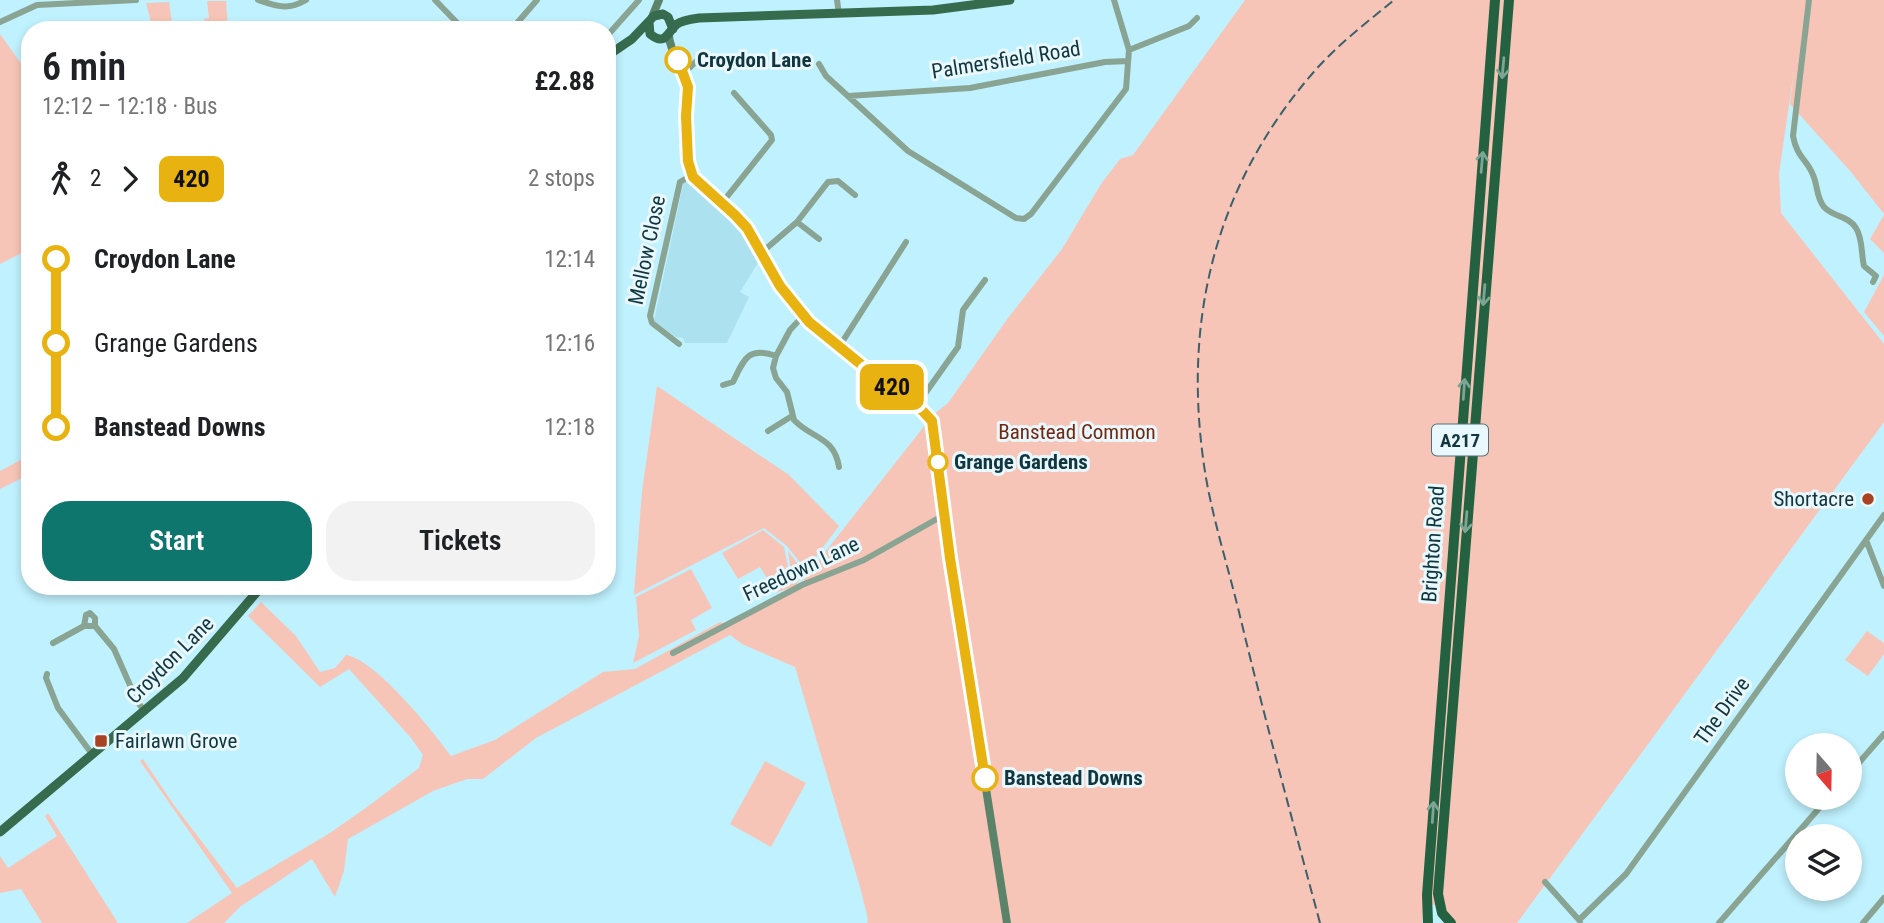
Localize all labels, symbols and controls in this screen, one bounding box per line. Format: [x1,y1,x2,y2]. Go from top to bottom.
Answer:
street label: Palmersfield Road [930,36,1082,84]
text: 6 min [42,45,126,89]
marker: Croydon Lane [665,47,691,73]
place label: Croydon Lane [697,48,811,72]
one-way arrow [1496,56,1509,79]
text: £2.88 [534,66,595,96]
text: 12:12 – 12:18 · Bus [42,93,218,120]
one-way arrow [1476,152,1489,174]
icon: walk [42,160,80,198]
icon: forward [111,160,149,198]
text: 2 [90,165,101,192]
text: 420 [173,165,210,193]
text: 2 stops [528,165,595,192]
street label: Mellow Close [624,193,670,307]
text: Croydon Lane [94,244,236,274]
text: 12:14 [544,246,595,273]
one-way arrow [1477,283,1490,306]
text: Grange Gardens [94,328,258,358]
text: 12:16 [544,330,595,357]
line badge: 420 [852,364,932,410]
text: 420 [874,373,910,401]
one-way arrow [1458,378,1471,401]
text: Banstead Downs [94,412,266,442]
text: 12:18 [544,414,595,441]
park label: Banstead Common [998,420,1156,444]
road number: A217 [1432,424,1488,456]
place label: Grange Gardens [954,450,1088,474]
marker: Grange Gardens [928,452,948,472]
street label: Brighton Road [1417,485,1449,603]
place label: Shortacre [1773,487,1854,511]
marker: Shortacre [1860,491,1876,507]
button: Start [42,501,312,581]
button: Tickets [326,501,595,581]
one-way arrow [1459,510,1472,532]
street label: Freedown Lane [739,532,863,606]
street label: Croydon Lane [122,611,219,708]
street label: The Drive [1689,672,1755,749]
place label: Fairlawn Grove [115,729,237,753]
marker: Fairlawn Grove [93,733,109,749]
north arrow [1785,733,1862,810]
map controls [1785,733,1862,901]
marker: Banstead Downs [972,765,998,791]
place label: Banstead Downs [1004,766,1143,790]
one-way arrow [1427,801,1440,823]
button: layers [1785,824,1862,901]

